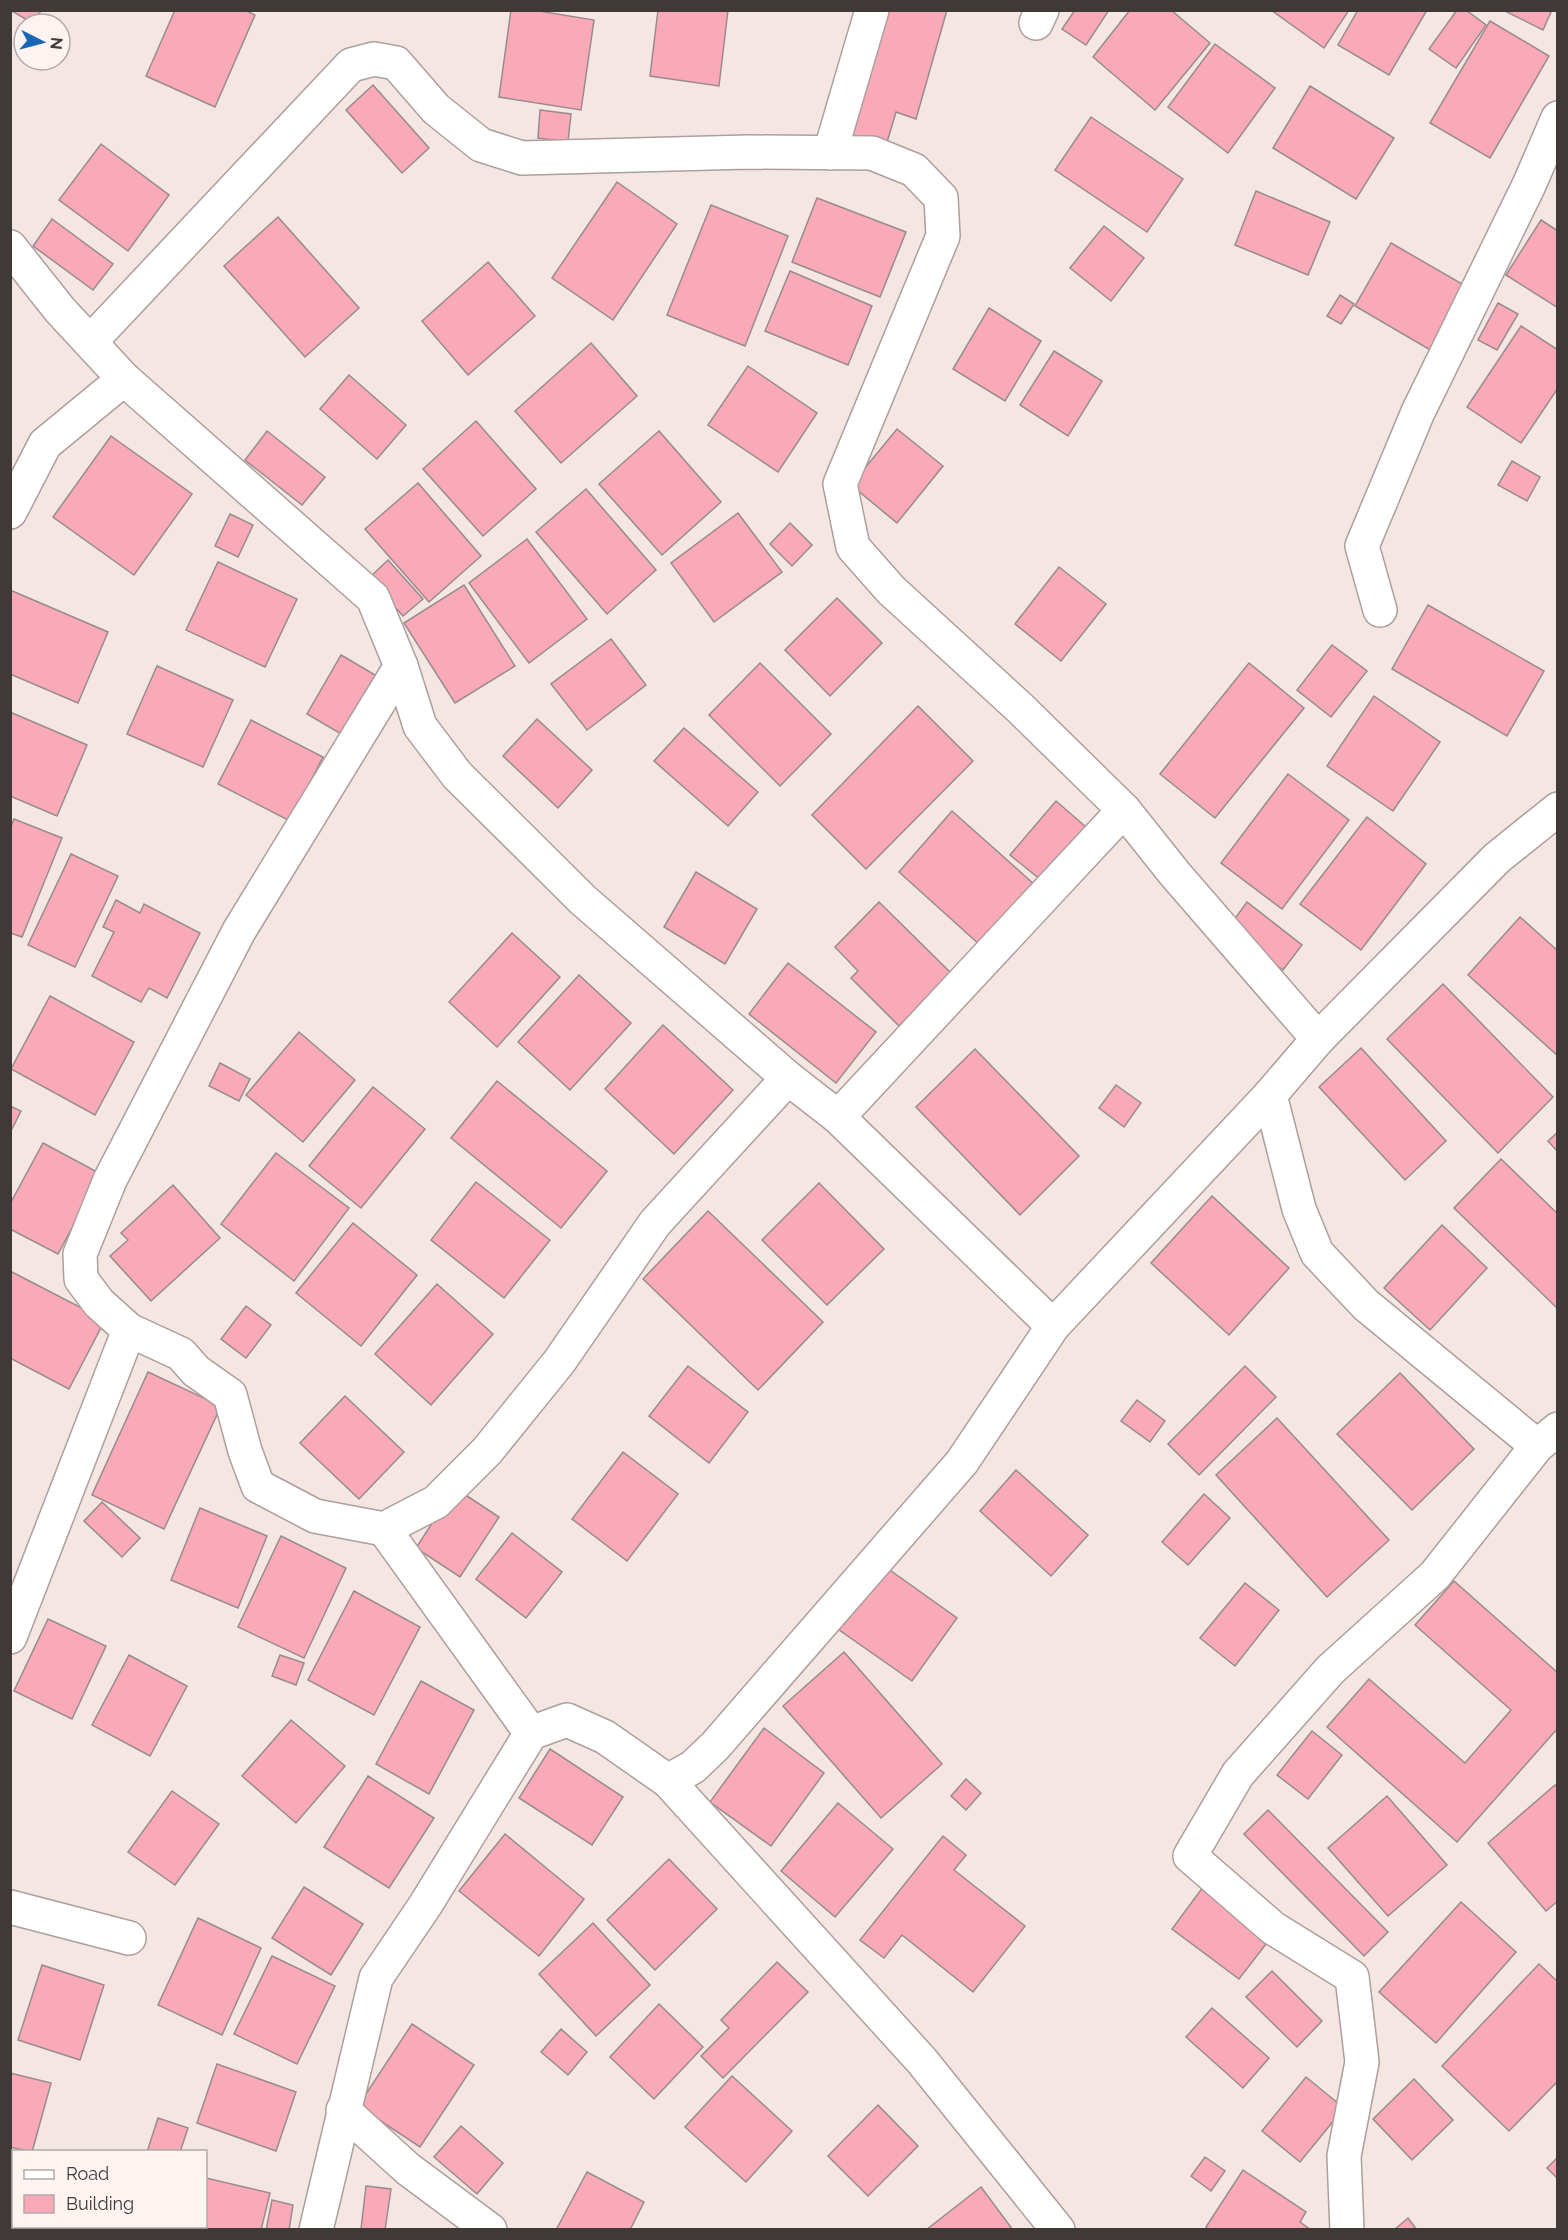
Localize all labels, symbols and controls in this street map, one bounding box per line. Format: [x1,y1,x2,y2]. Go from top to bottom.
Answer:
north arrow [12,12,72,72]
text: N [46,36,67,51]
legend [12,2150,207,2228]
text: Road [66,2163,109,2184]
text: Building [66,2193,134,2214]

